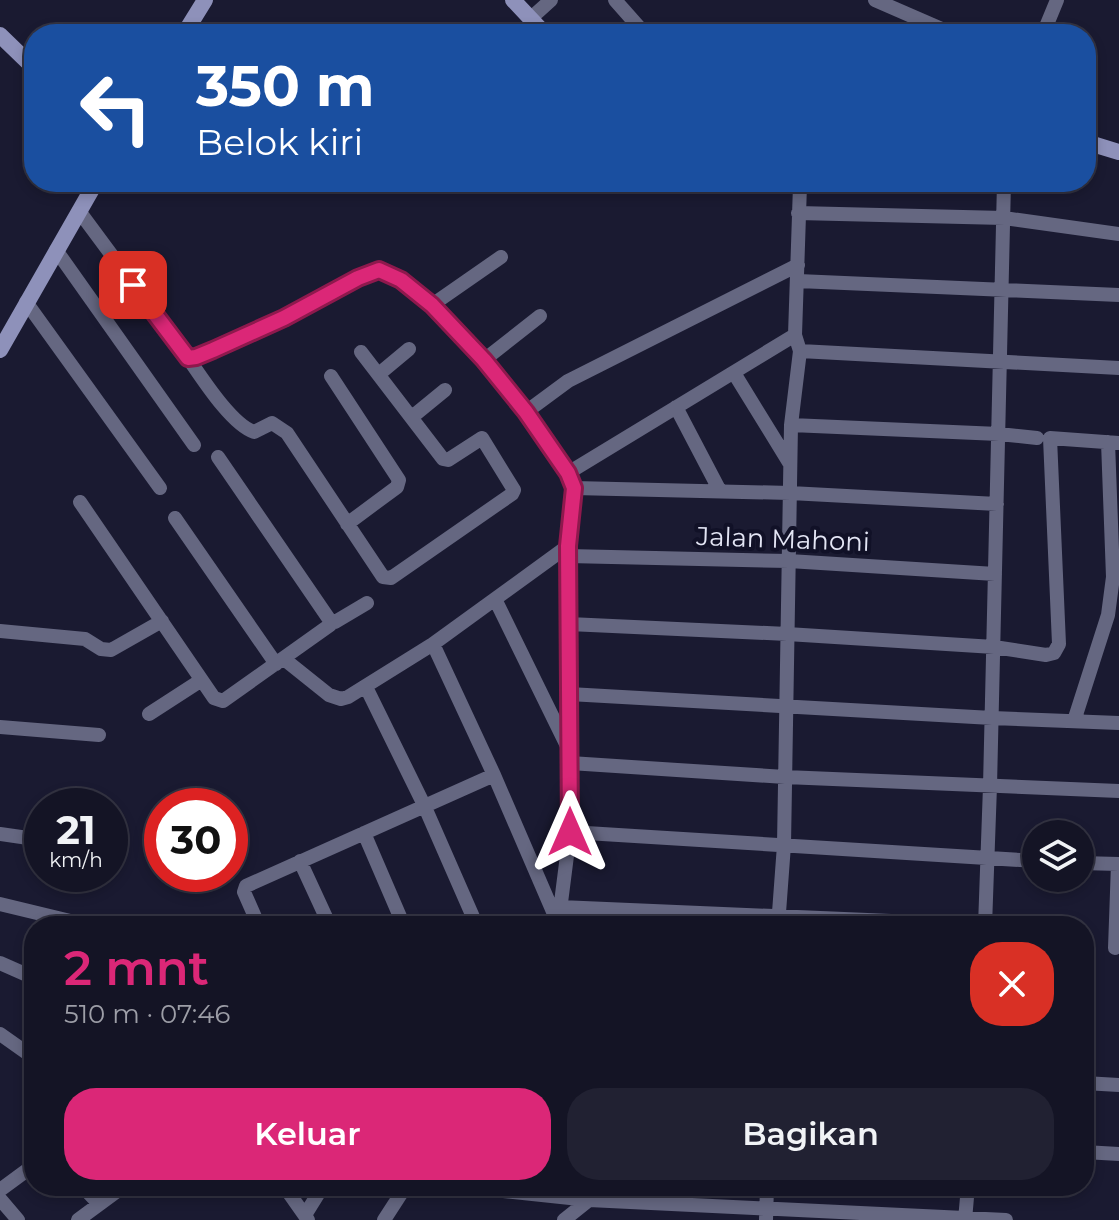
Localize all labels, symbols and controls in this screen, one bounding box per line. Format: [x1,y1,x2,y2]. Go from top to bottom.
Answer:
text: 350 m [196,52,375,120]
icon: left [64,56,168,160]
text: Belok kiri [196,120,363,164]
pin [99,251,167,319]
icon: arrive [111,263,155,307]
street label: Jalan Mahoni [695,520,870,558]
speed limit sign: 30 [144,788,248,892]
position arrow [528,790,612,874]
text: 21 [56,805,96,854]
map controls [1022,820,1094,892]
button: layers [1022,820,1094,892]
text: km/h [49,848,103,872]
text: 2 mnt [64,939,209,997]
button: close [970,942,1054,1026]
text: 510 m · 07:46 [64,998,230,1030]
button: Keluar [64,1088,551,1180]
button: Bagikan [567,1088,1054,1180]

